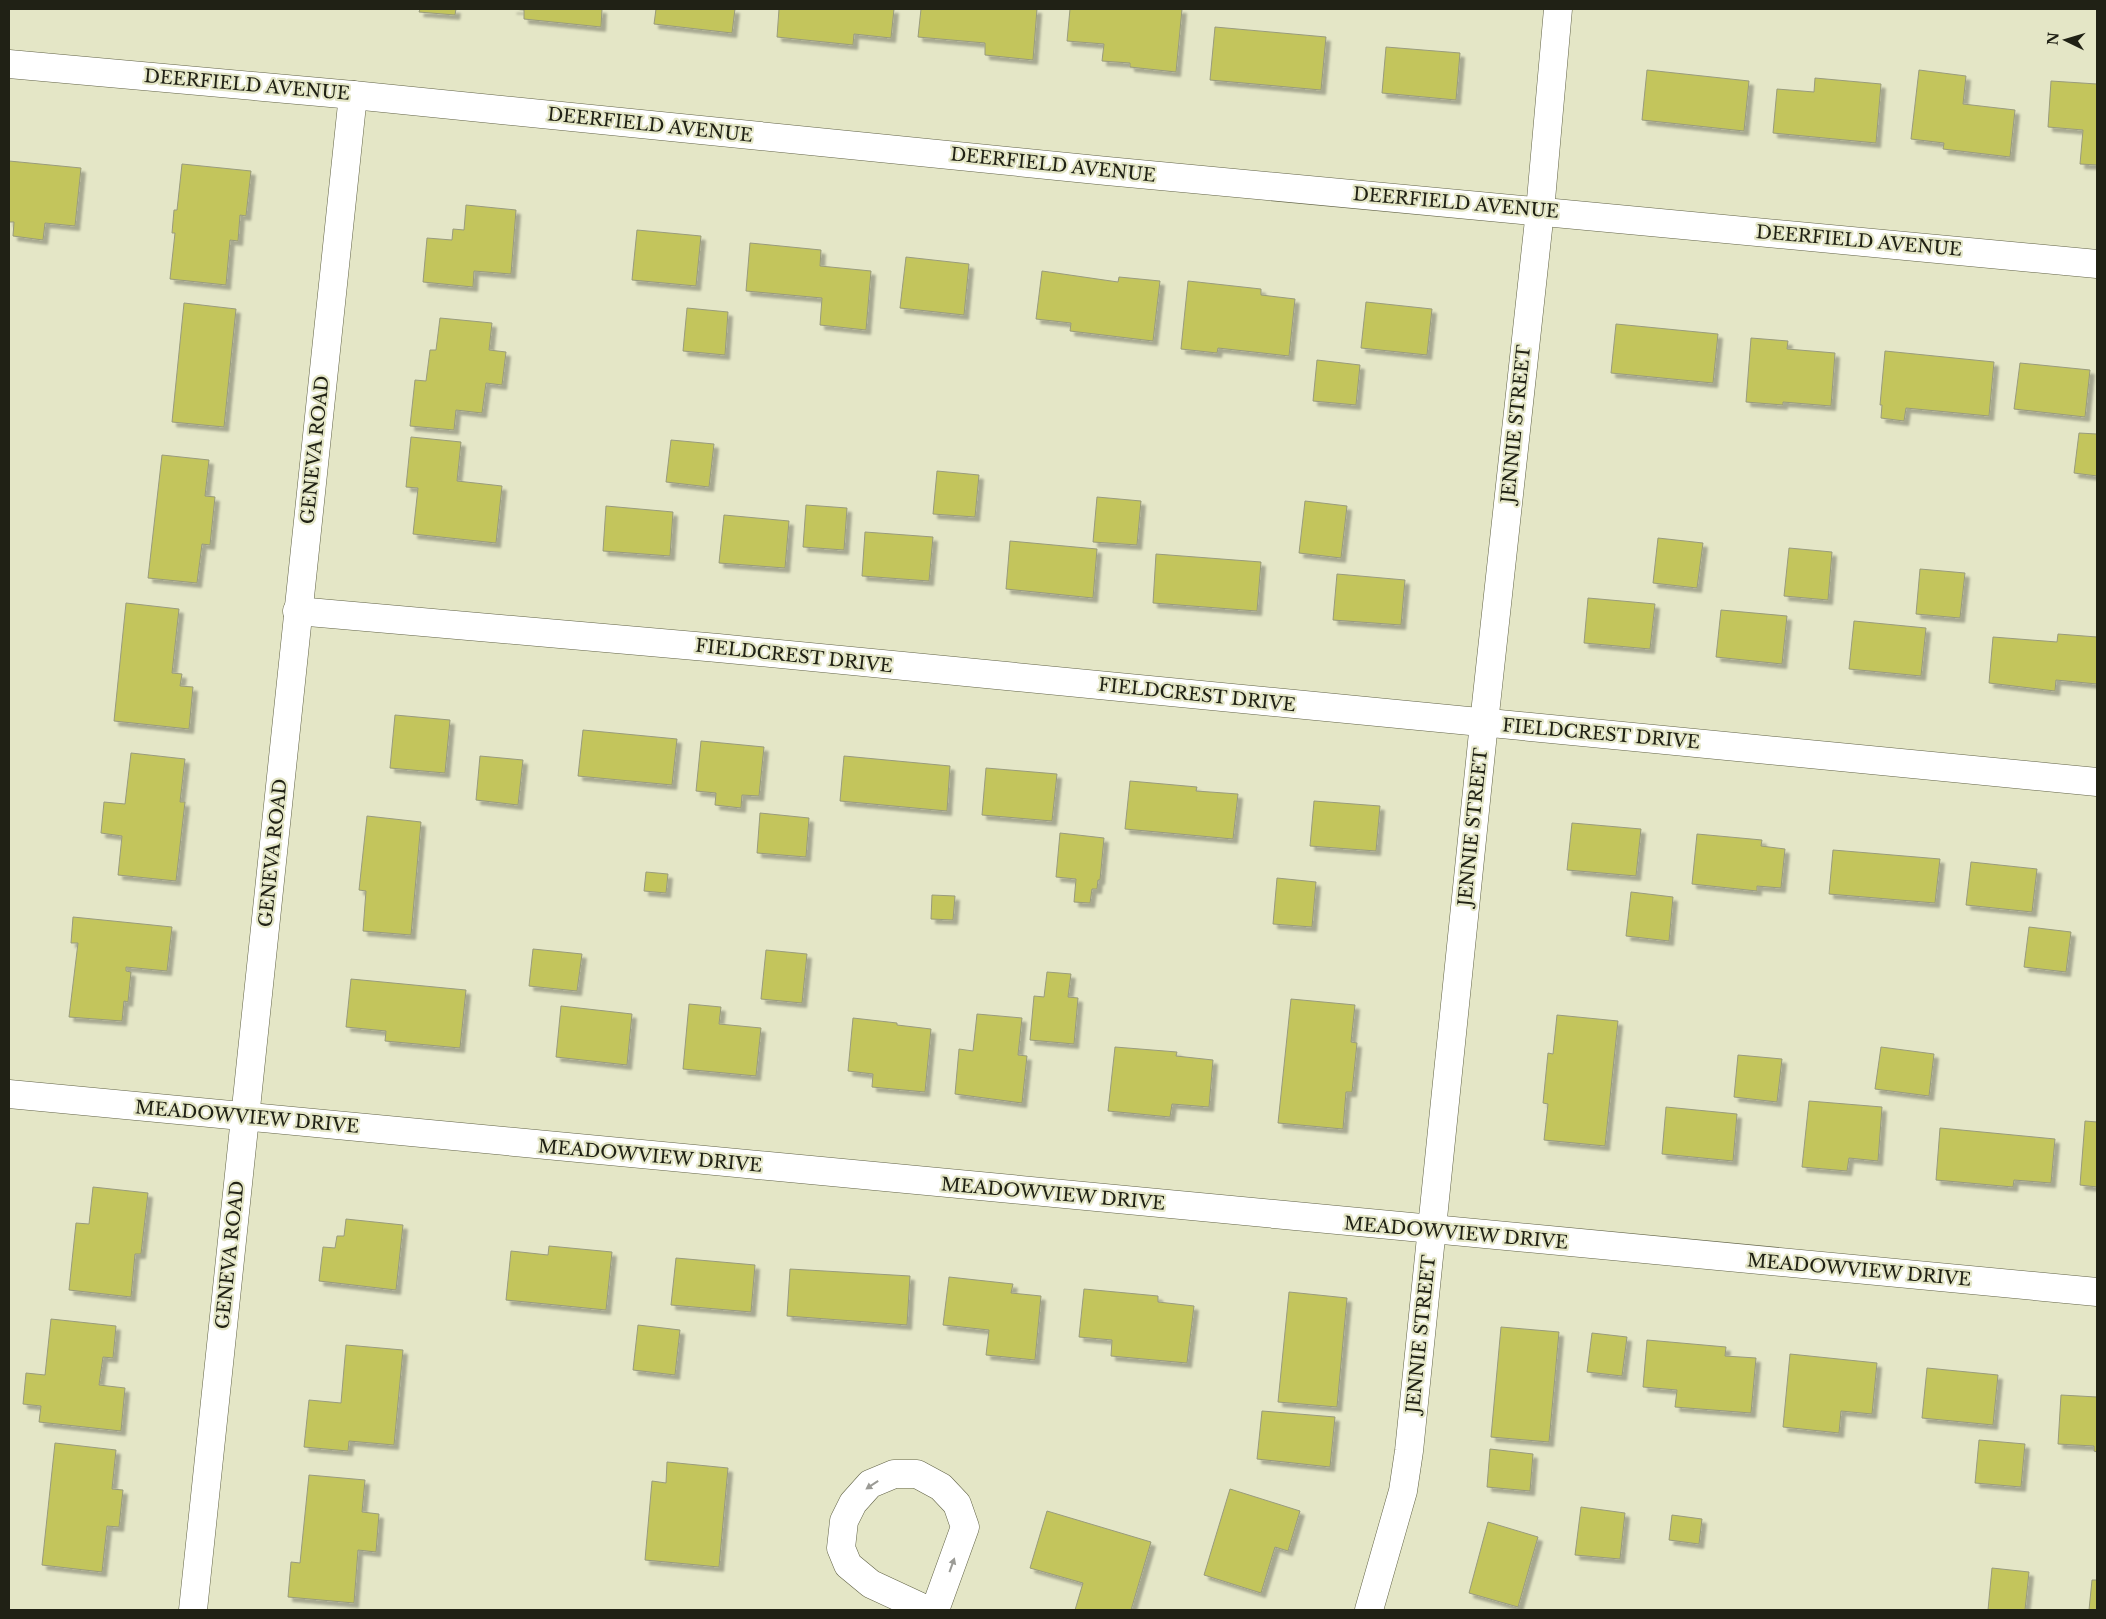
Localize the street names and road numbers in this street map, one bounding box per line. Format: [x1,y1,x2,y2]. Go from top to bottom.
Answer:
street label: DEERFIELD AVENUE [143,65,351,105]
street label: DEERFIELD AVENUE [546,103,754,147]
street label: DEERFIELD AVENUE [949,143,1157,187]
street label: DEERFIELD AVENUE [1352,183,1560,223]
street label: DEERFIELD AVENUE [1755,221,1963,261]
street label: JENNIE STREET [1497,343,1535,506]
street label: GENEVA ROAD [296,375,334,525]
street label: FIELDCREST DRIVE [694,635,894,677]
street label: FIELDCREST DRIVE [1097,674,1297,716]
street label: FIELDCREST DRIVE [1501,714,1701,754]
street label: JENNIE STREET [1454,746,1492,909]
street label: GENEVA ROAD [254,778,292,928]
street label: MEADOWVIEW DRIVE [134,1096,360,1138]
street label: MEADOWVIEW DRIVE [537,1135,763,1177]
street label: MEADOWVIEW DRIVE [940,1173,1166,1215]
street label: GENEVA ROAD [211,1180,249,1330]
street label: MEADOWVIEW DRIVE [1343,1212,1569,1254]
street label: MEADOWVIEW DRIVE [1746,1249,1972,1291]
street label: JENNIE STREET [1402,1253,1440,1416]

